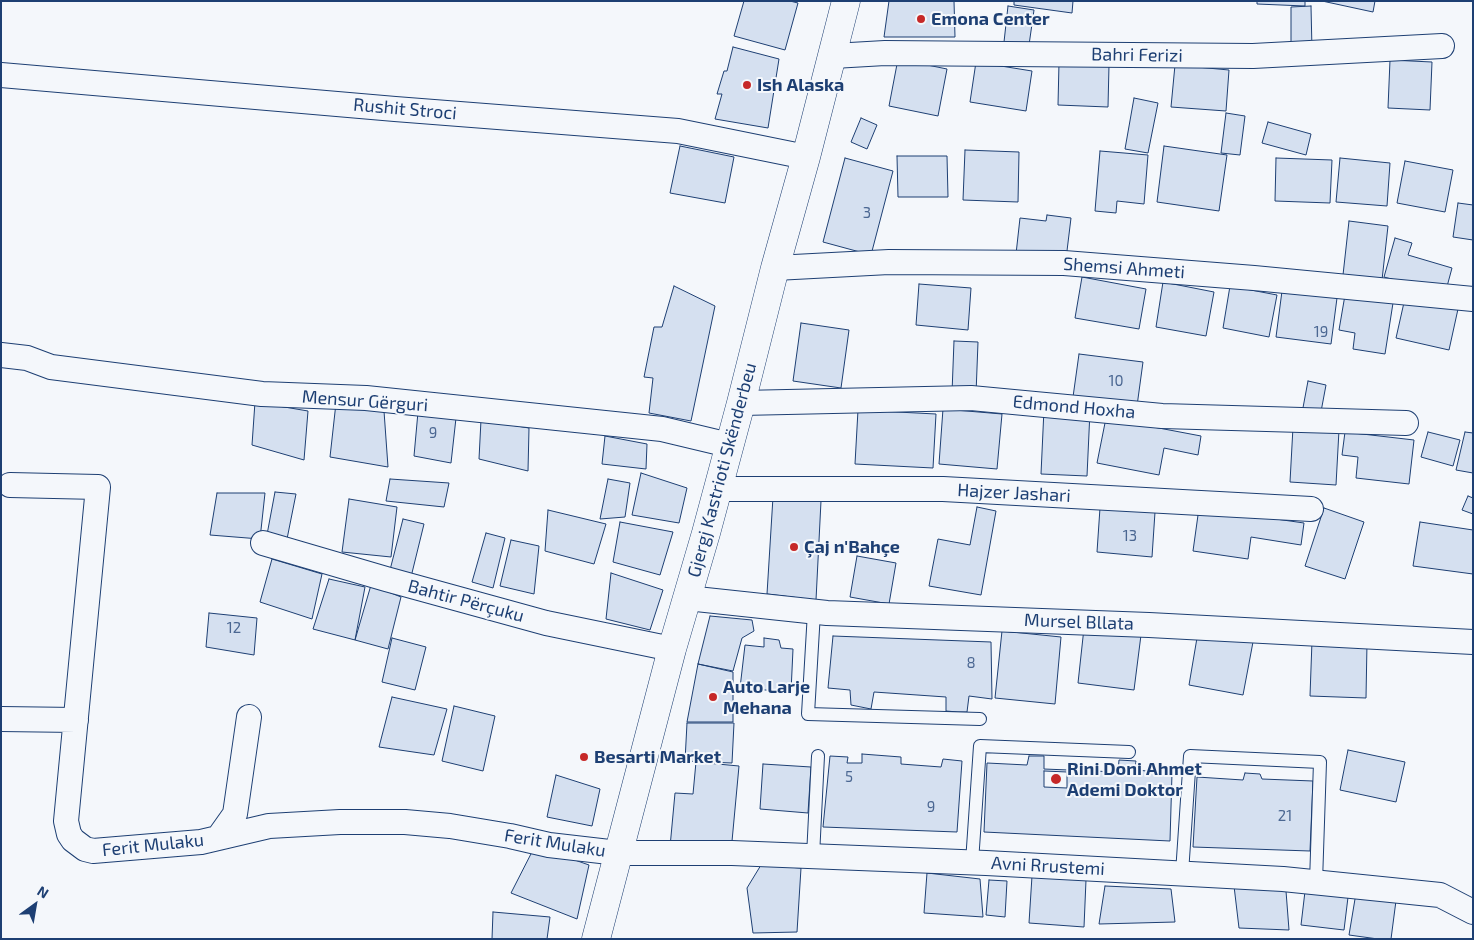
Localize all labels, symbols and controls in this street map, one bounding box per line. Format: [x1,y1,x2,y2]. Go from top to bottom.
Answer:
place label: Emona Center [931,8,1050,30]
marker: Emona Center [915,13,927,25]
street label: Bahri Ferizi [1091,43,1183,67]
place label: Ish Alaska [757,74,844,96]
marker: Ish Alaska [741,79,753,91]
street label: Rushit Stroci [352,94,458,124]
house number: 3 [863,204,871,222]
street label: Shemsi Ahmeti [1062,253,1186,283]
house number: 19 [1314,323,1328,341]
street label: Gjergj Kastrioti Skënderbeu [683,360,761,580]
house number: 10 [1108,372,1124,390]
street label: Mensur Gërguri [301,386,429,416]
street label: Edmond Hoxha [1012,391,1136,423]
house number: 9 [429,424,437,442]
street label: Hajzer Jashari [957,479,1071,507]
house number: 13 [1123,527,1137,545]
place label: Çaj n'Bahçe [804,536,900,558]
marker: Çaj n'Bahçe [788,541,800,553]
street label: Bahtir Përçuku [405,575,527,627]
street label: Mursel Bllata [1024,609,1134,635]
house number: 12 [227,619,241,637]
house number: 8 [966,654,976,672]
place label: Auto Larje Mehana [723,676,810,719]
marker: Auto Larje Mehana [707,691,719,703]
place label: Besarti Market [594,746,721,768]
marker: Besarti Market [578,751,590,763]
place label: Rini Doni Ahmet Ademi Doktor [1067,758,1202,801]
house number: 5 [845,768,853,786]
marker: Rini Doni Ahmet Ademi Doktor [1049,772,1063,786]
house number: 9 [927,798,935,816]
house number: 21 [1278,807,1292,825]
street label: Ferit Mulaku [503,824,607,862]
street label: Ferit Mulaku [101,829,205,861]
street label: Avni Rrustemi [991,852,1105,880]
north arrow [10,880,60,930]
text: N [34,882,52,902]

